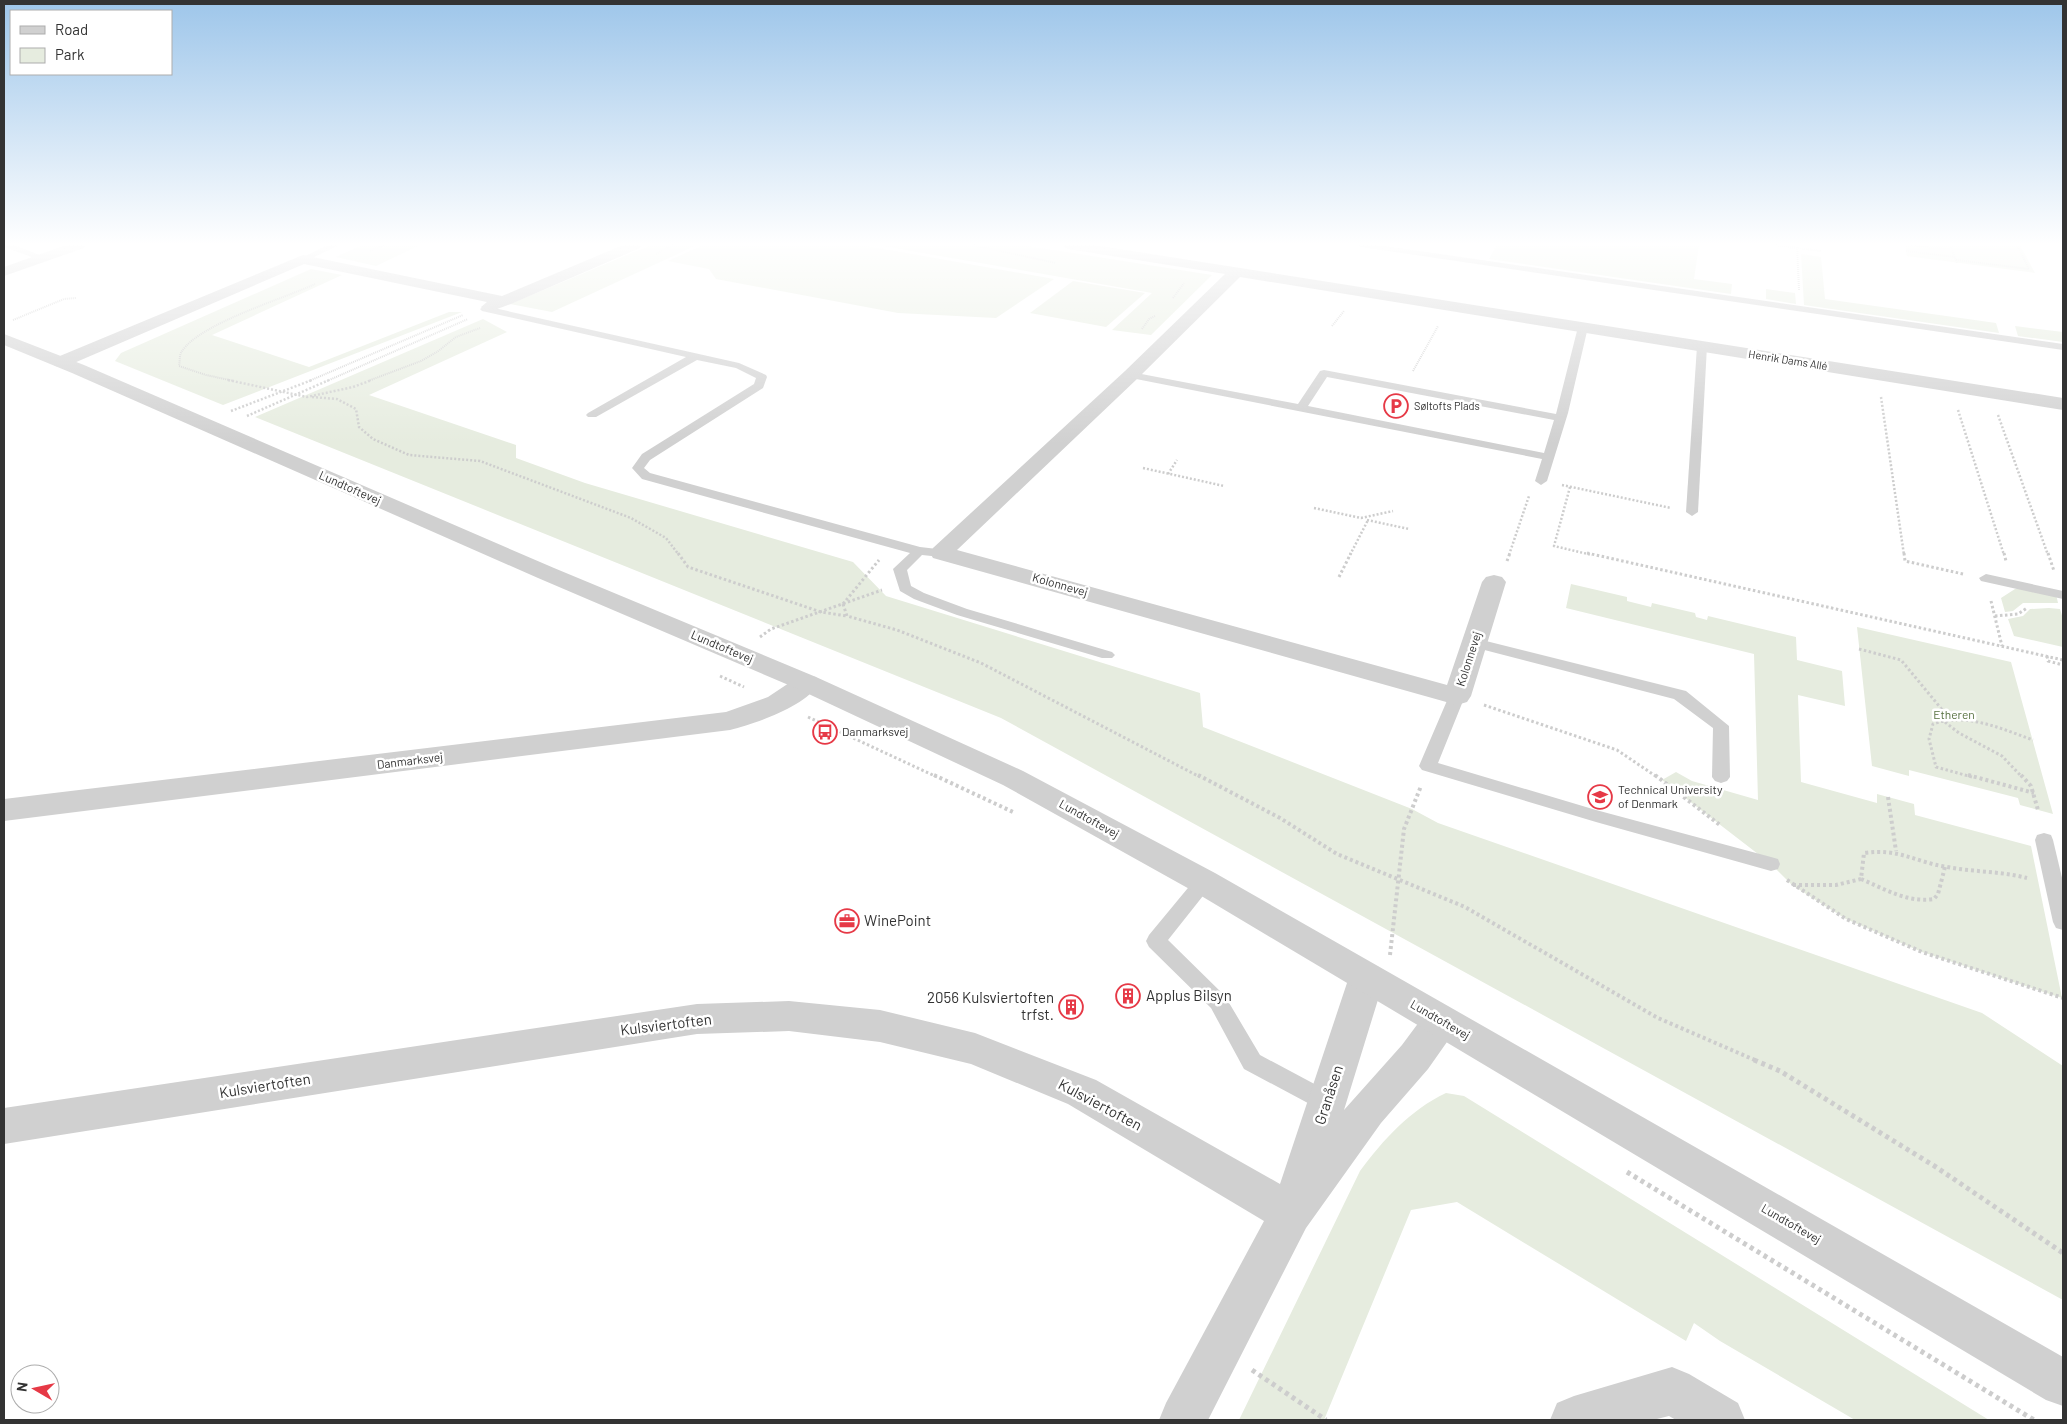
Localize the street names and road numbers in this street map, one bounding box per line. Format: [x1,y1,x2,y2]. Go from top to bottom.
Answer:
street label: Henrik Dams Allé [1748,347,1829,372]
street label: Lundtoftevej [317,467,384,507]
street label: Kolonnevej [1031,569,1090,599]
street label: Lundtoftevej [689,627,756,666]
street label: Kolonnevej [1453,629,1484,688]
street label: Danmarksvej [376,749,444,771]
street label: Lundtoftevej [1057,796,1122,840]
street label: Lundtoftevej [1408,996,1473,1042]
street label: Kulsviertoften [619,1009,713,1039]
street label: Granåsen [1310,1063,1346,1127]
street label: Kulsviertoften [218,1069,312,1101]
street label: Kulsviertoften [1056,1075,1145,1134]
street label: Lundtoftevej [1759,1200,1824,1246]

